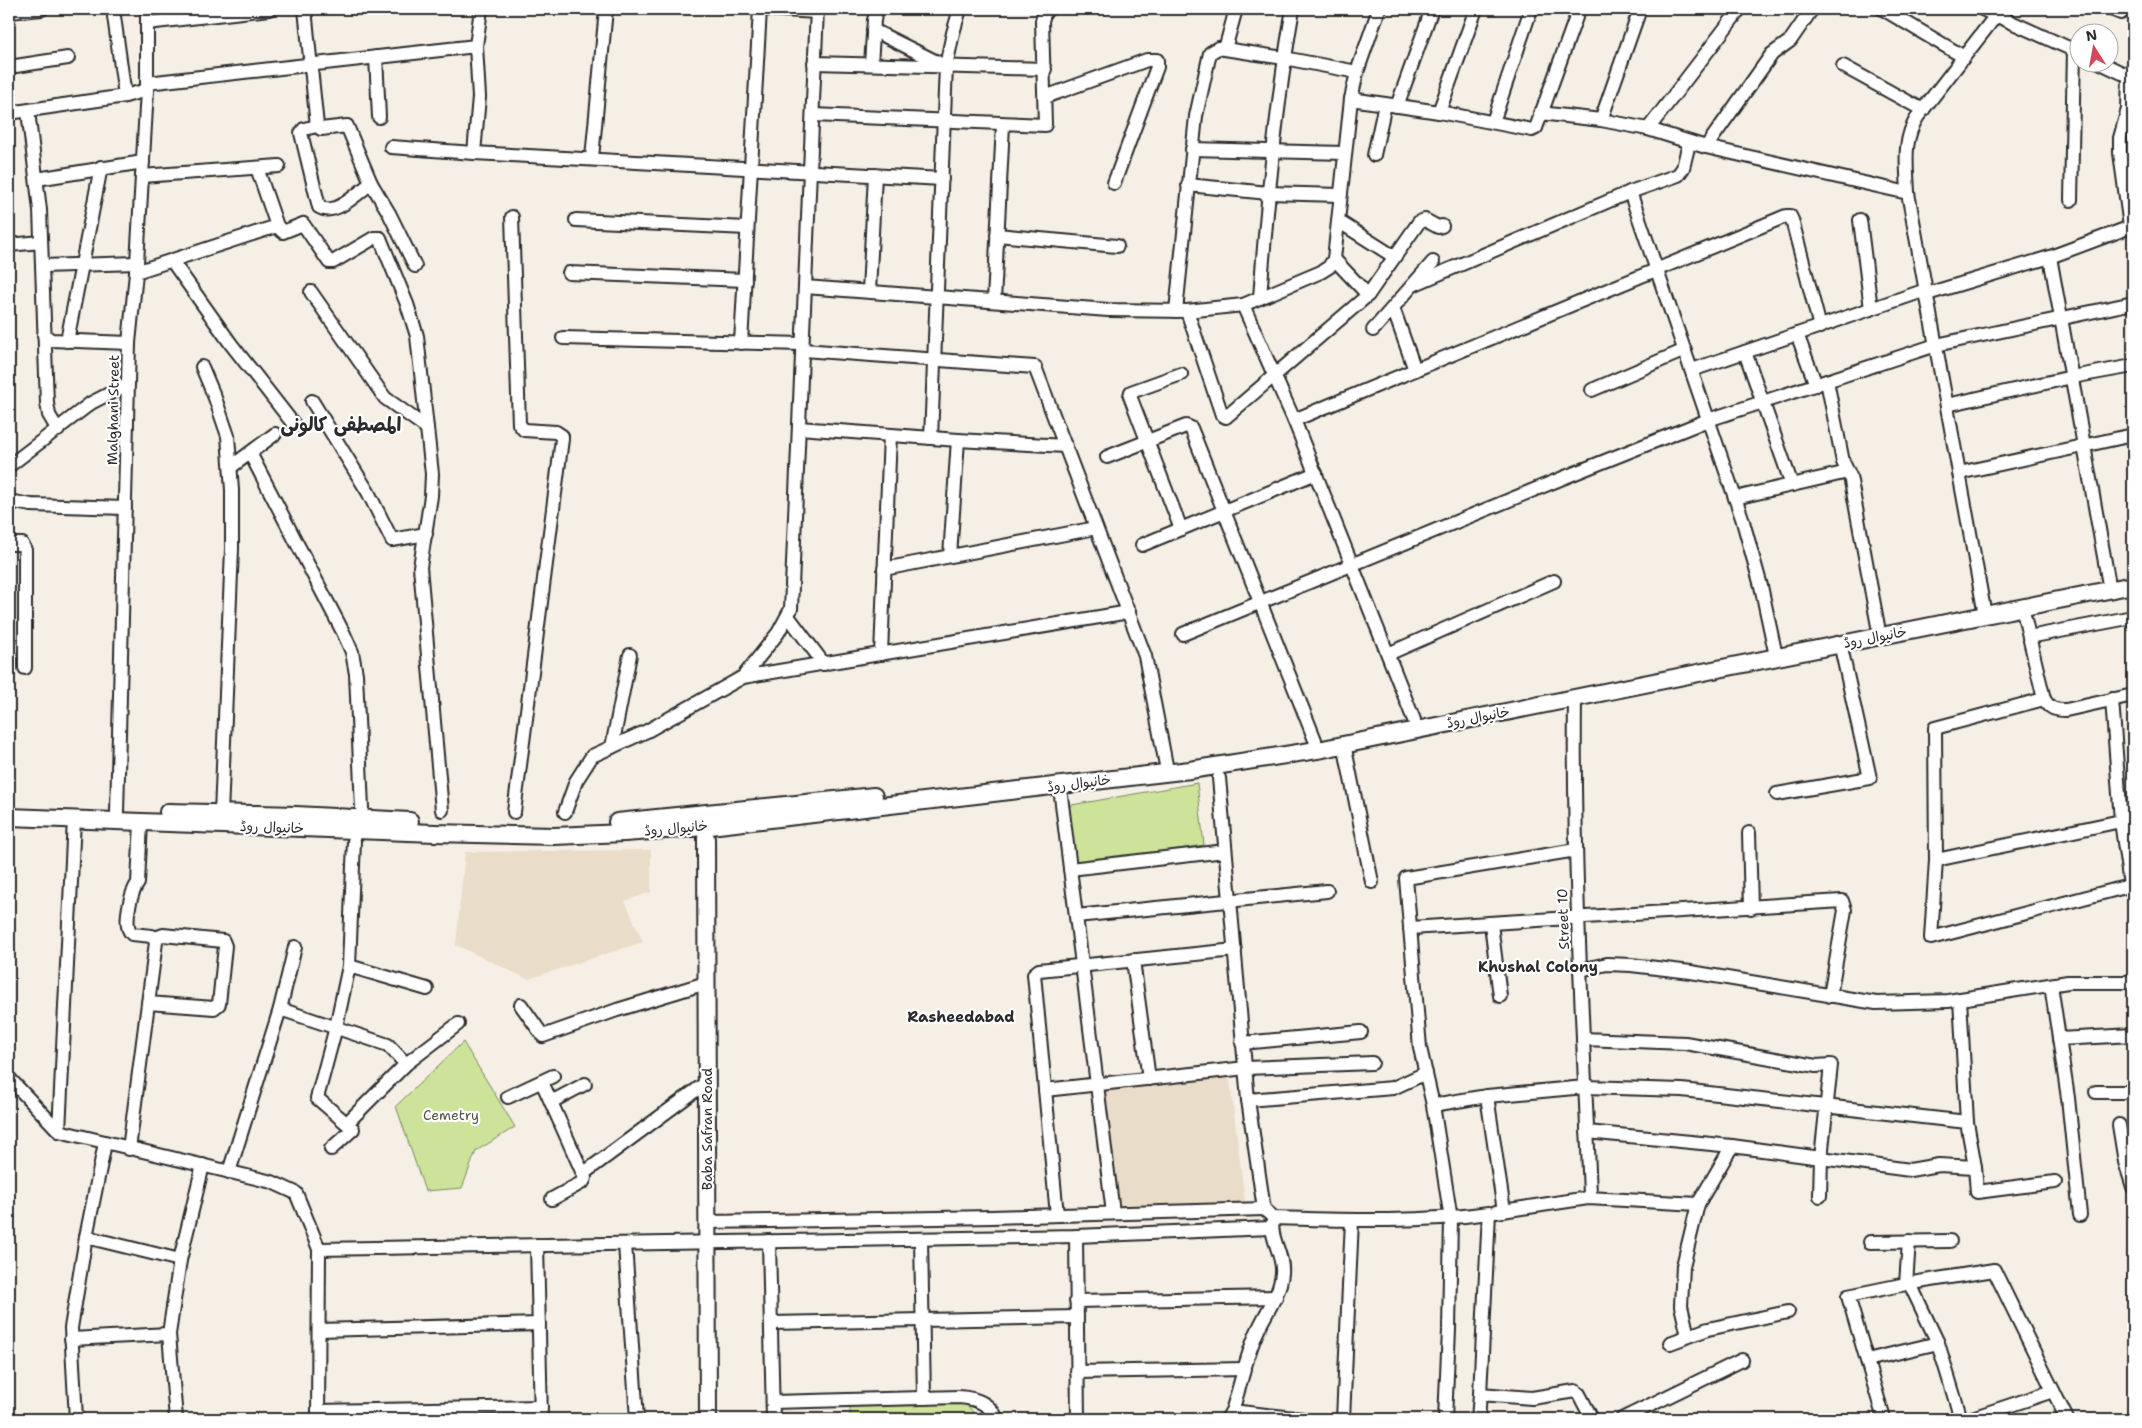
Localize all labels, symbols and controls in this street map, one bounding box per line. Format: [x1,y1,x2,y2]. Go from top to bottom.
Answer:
north arrow [2070,22,2120,72]
text: N [2084,25,2099,45]
street label: Malghani Street [103,355,123,465]
district label: المصطفی کالونی [281,412,402,438]
street label: خانیوال روڈ [1842,622,1908,652]
street label: خانیوال روڈ [1445,702,1511,732]
street label: خانیوال روڈ [1046,770,1112,796]
street label: خانیوال روڈ [643,816,709,840]
street label: خانیوال روڈ [240,817,304,837]
street label: Street 10 [1553,888,1573,950]
district label: Khushal Colony [1478,957,1598,977]
district label: Rasheedabad [907,1007,1015,1027]
street label: Baba Safran Road [698,1068,716,1190]
park label: Cemetry [423,1106,479,1124]

